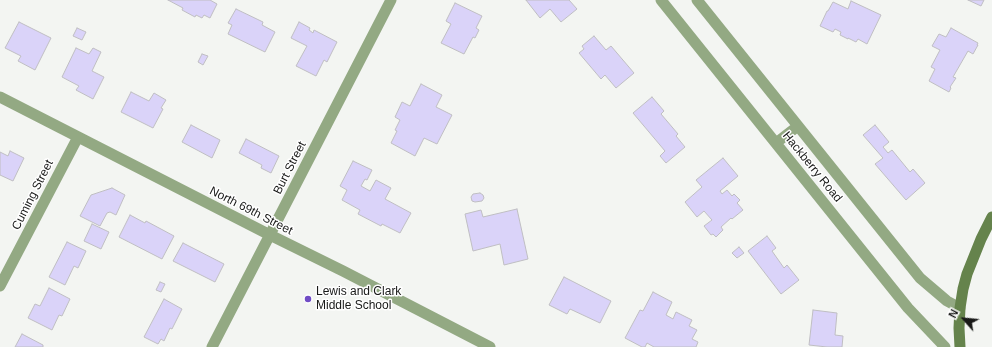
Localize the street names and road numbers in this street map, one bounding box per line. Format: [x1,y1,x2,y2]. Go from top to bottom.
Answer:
street label: Hackberry Road [779,129,845,205]
street label: Burt Street [271,139,309,197]
street label: Cuming Street [9,158,57,232]
street label: North 69th Street [207,184,295,238]

